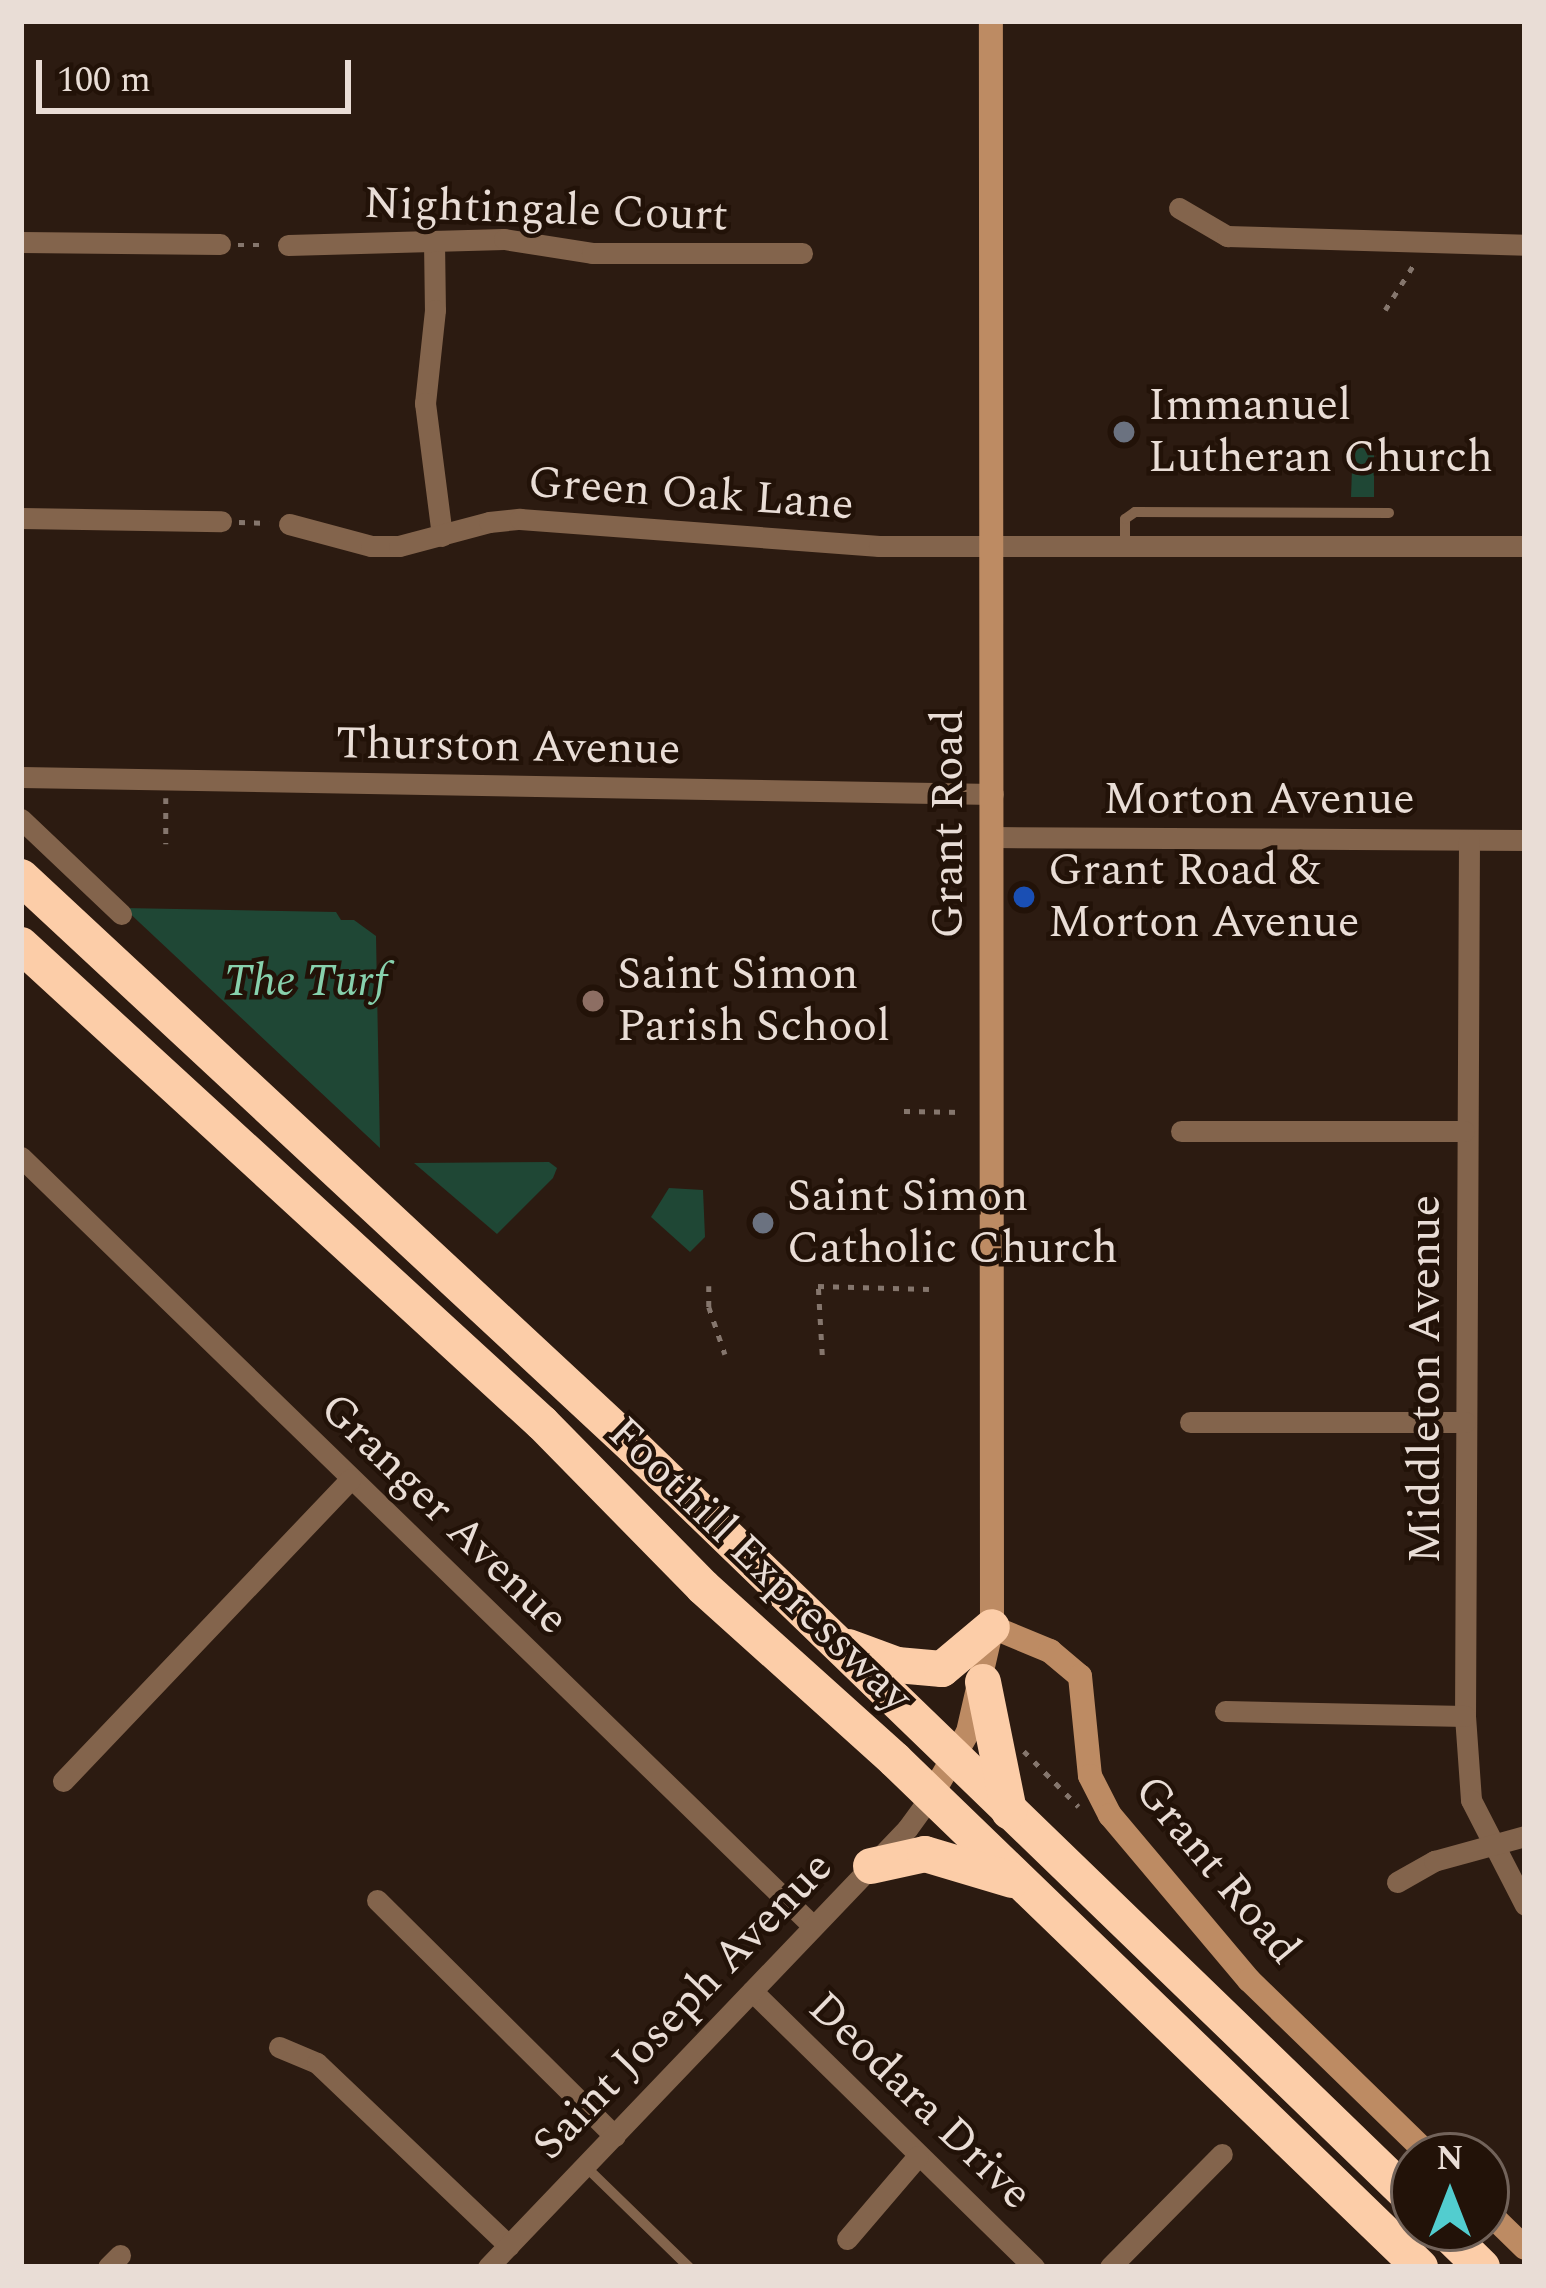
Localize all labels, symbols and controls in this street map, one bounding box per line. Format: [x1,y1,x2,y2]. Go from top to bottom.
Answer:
scale bar [42,36,357,110]
text: 100 m [57,53,151,108]
street label: Nightingale Court [363,177,729,243]
place label: Immanuel Lutheran Church [1148,379,1493,485]
marker: Immanuel Lutheran Church [1111,419,1137,445]
street label: Green Oak Lane [526,456,856,532]
street label: Grant Road [922,709,976,939]
street label: Thurston Avenue [335,717,681,777]
street label: Morton Avenue [1103,773,1415,827]
place label: Grant Road & Morton Avenue [1048,844,1360,950]
marker: Grant Road & Morton Avenue [1011,884,1037,910]
place label: Saint Simon Parish School [617,948,890,1054]
park label: The Turf [224,955,388,1009]
marker: Saint Simon Parish School [580,988,606,1014]
place label: Saint Simon Catholic Church [787,1170,1118,1276]
street label: Middleton Avenue [1399,1195,1453,1563]
marker: Saint Simon Catholic Church [750,1210,776,1236]
street label: Granger Avenue [309,1382,579,1646]
street label: Foothill Expressway [597,1406,923,1724]
street label: Grant Road [1122,1765,1312,1975]
street label: Saint Joseph Avenue [522,1841,844,2171]
street label: Deodara Drive [797,1981,1043,2221]
north arrow [1390,2132,1510,2252]
text: N [1437,2134,1463,2184]

